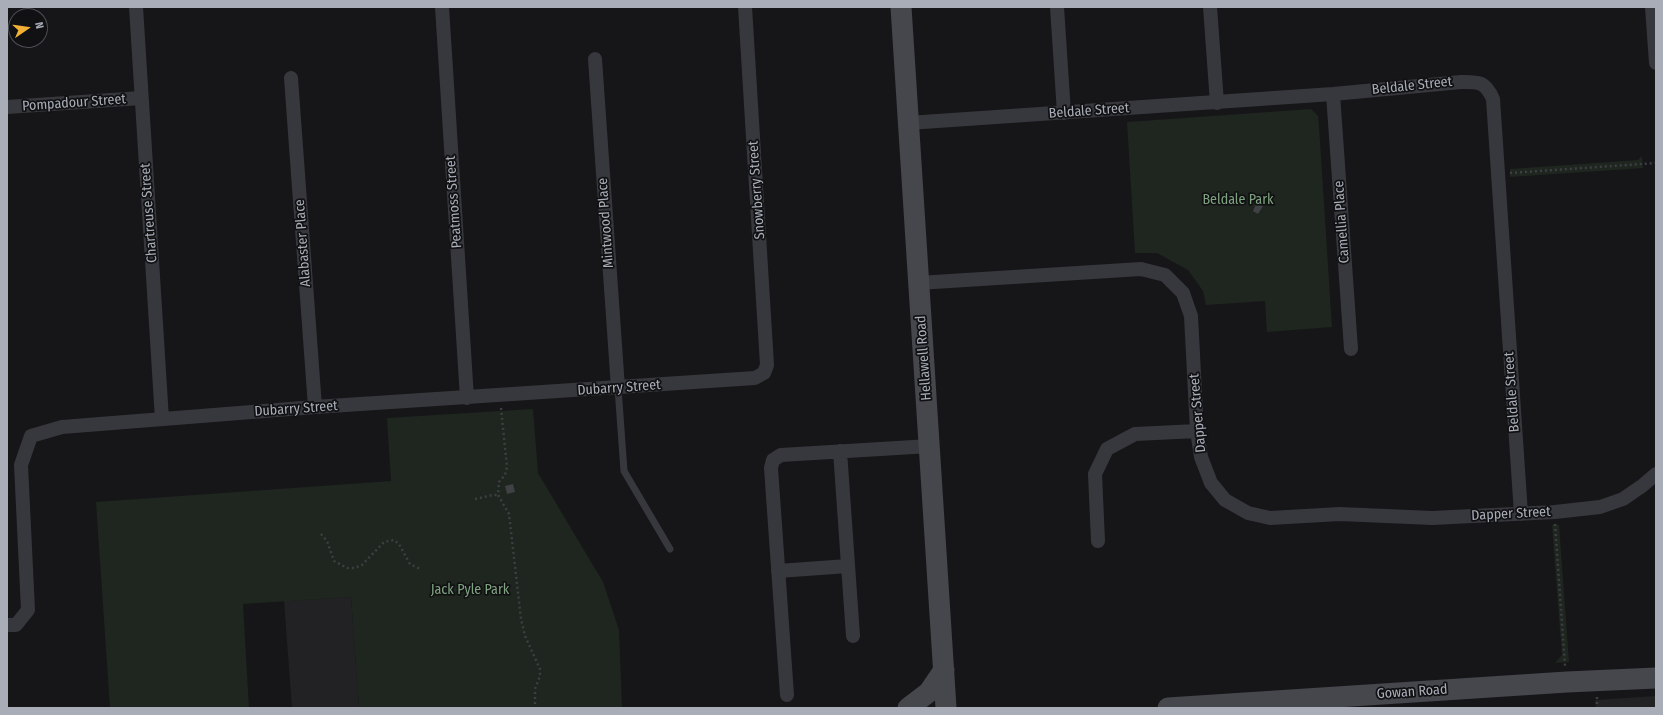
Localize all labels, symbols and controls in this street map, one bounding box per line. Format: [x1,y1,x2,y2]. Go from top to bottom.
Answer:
north arrow [8,8,48,48]
text: N [32,21,46,30]
street label: Beldale Street [1371,73,1453,99]
street label: Pompadour Street [22,91,126,115]
street label: Beldale Street [1048,100,1130,122]
street label: Snowberry Street [745,140,769,240]
street label: Peatmoss Street [442,155,466,249]
street label: Chartreuse Street [137,163,161,263]
street label: Mintwood Place [594,177,618,269]
street label: Camellia Place [1331,180,1353,264]
park label: Beldale Park [1202,192,1274,208]
street label: Alabaster Place [292,199,314,287]
street label: Hellawell Road [913,315,935,401]
street label: Beldale Street [1501,351,1523,433]
street label: Dapper Street [1186,373,1210,453]
street label: Dubarry Street [577,377,661,399]
street label: Dubarry Street [254,398,338,420]
street label: Dapper Street [1471,504,1551,524]
park label: Jack Pyle Park [431,582,509,598]
street label: Gowan Road [1376,681,1448,703]

